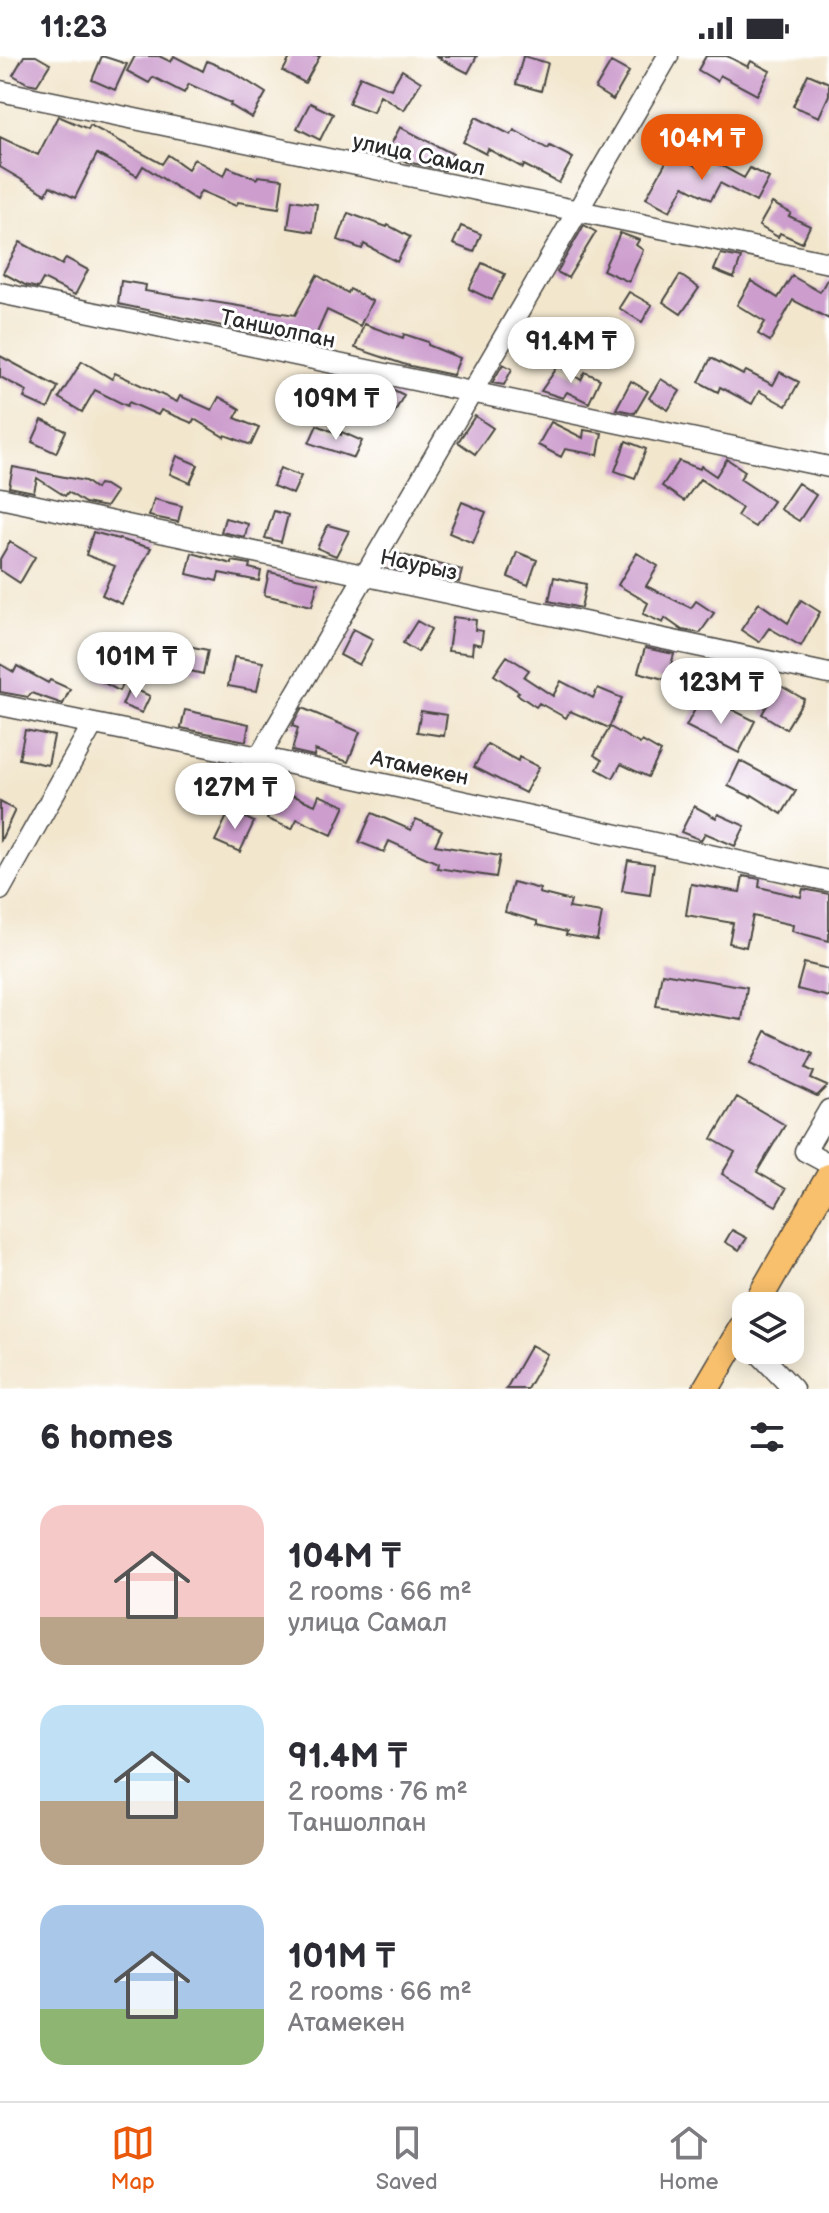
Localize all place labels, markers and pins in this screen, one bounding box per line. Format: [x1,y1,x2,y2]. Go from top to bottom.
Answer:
pin: 104M ₸ [637,114,767,182]
pin: 91.4M ₸ [497,317,645,385]
pin: 109M ₸ [271,374,401,442]
pin: 101M ₸ [71,632,201,700]
pin: 123M ₸ [656,658,786,726]
pin: 127M ₸ [170,763,300,831]

